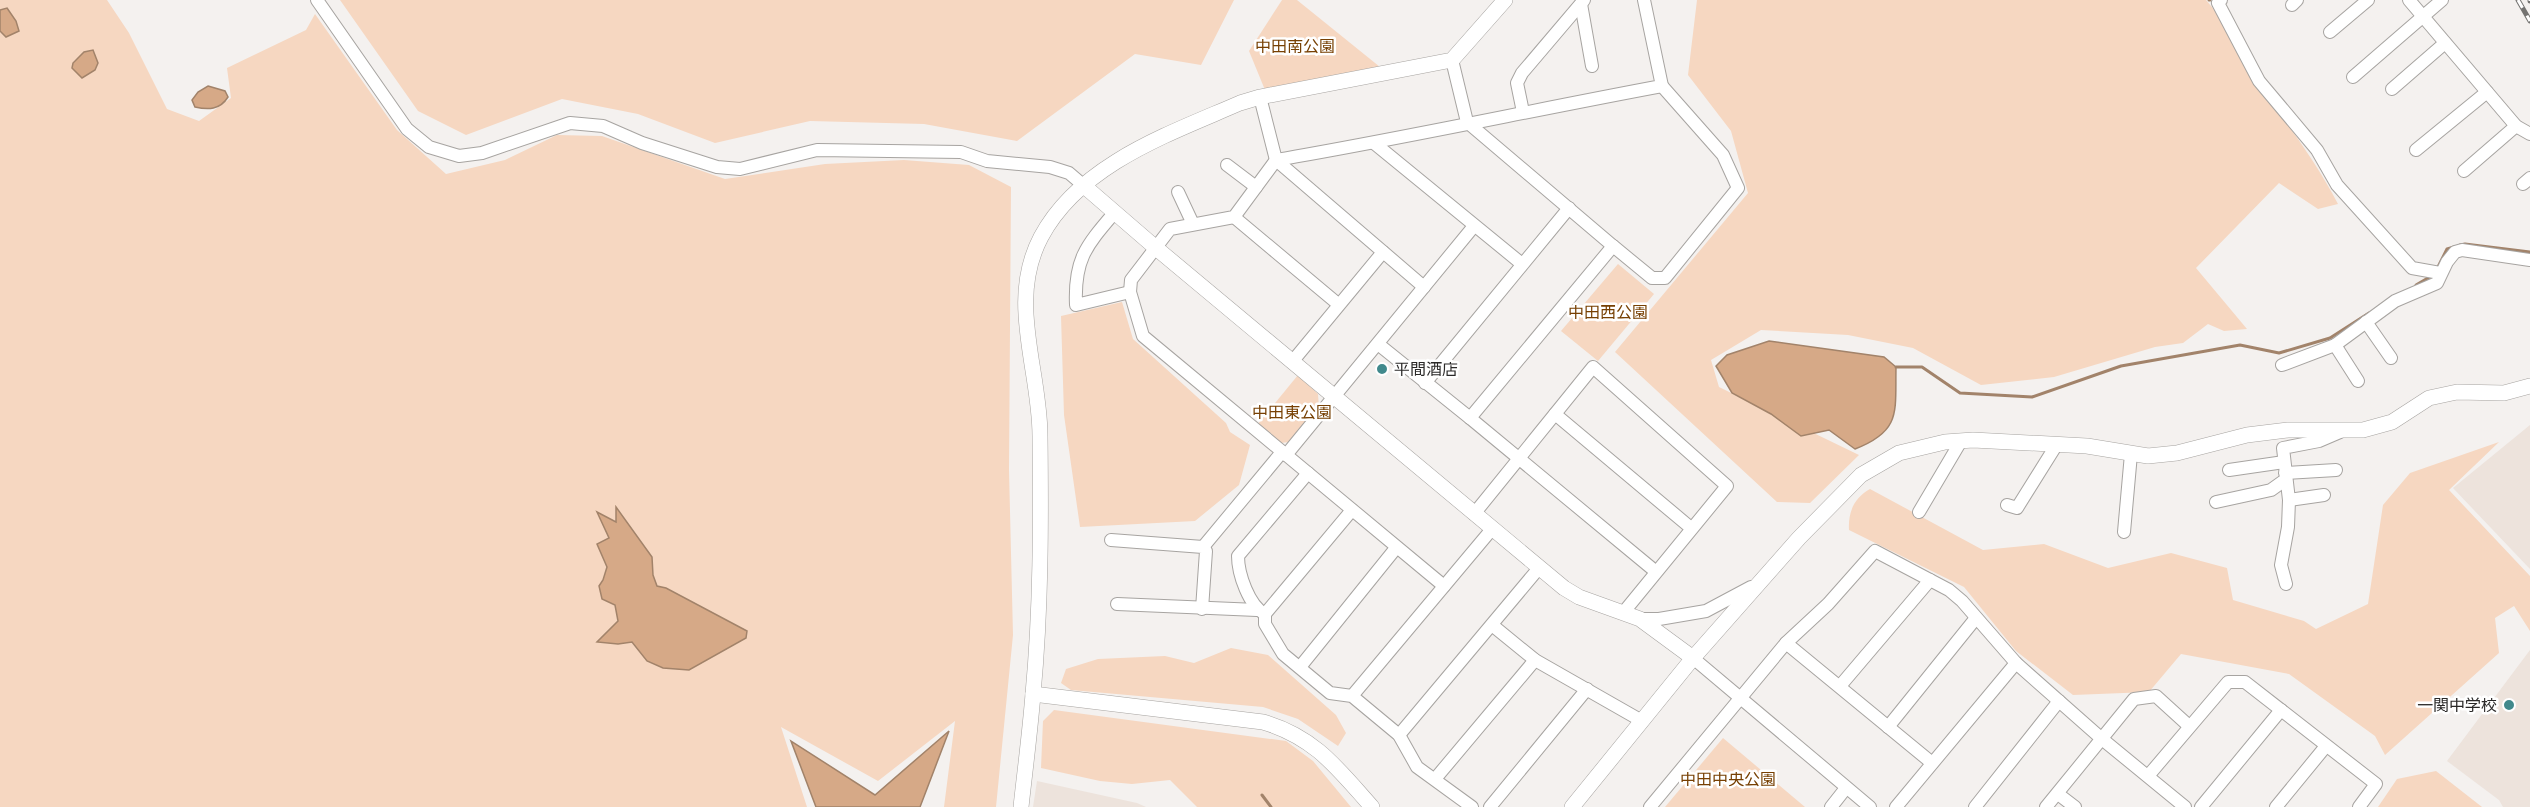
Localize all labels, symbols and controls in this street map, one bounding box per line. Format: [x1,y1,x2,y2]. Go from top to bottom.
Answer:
park label: 中田南公園 [1255,35,1335,58]
park label: 中田西公園 [1568,301,1648,324]
place label: 平間酒店 [1394,358,1458,381]
marker: 平間酒店 [1375,362,1389,376]
park label: 中田東公園 [1252,401,1332,424]
place label: 一関中学校 [2417,694,2497,717]
marker: 一関中学校 [2502,698,2516,712]
park label: 中田中央公園 [1680,768,1776,791]

